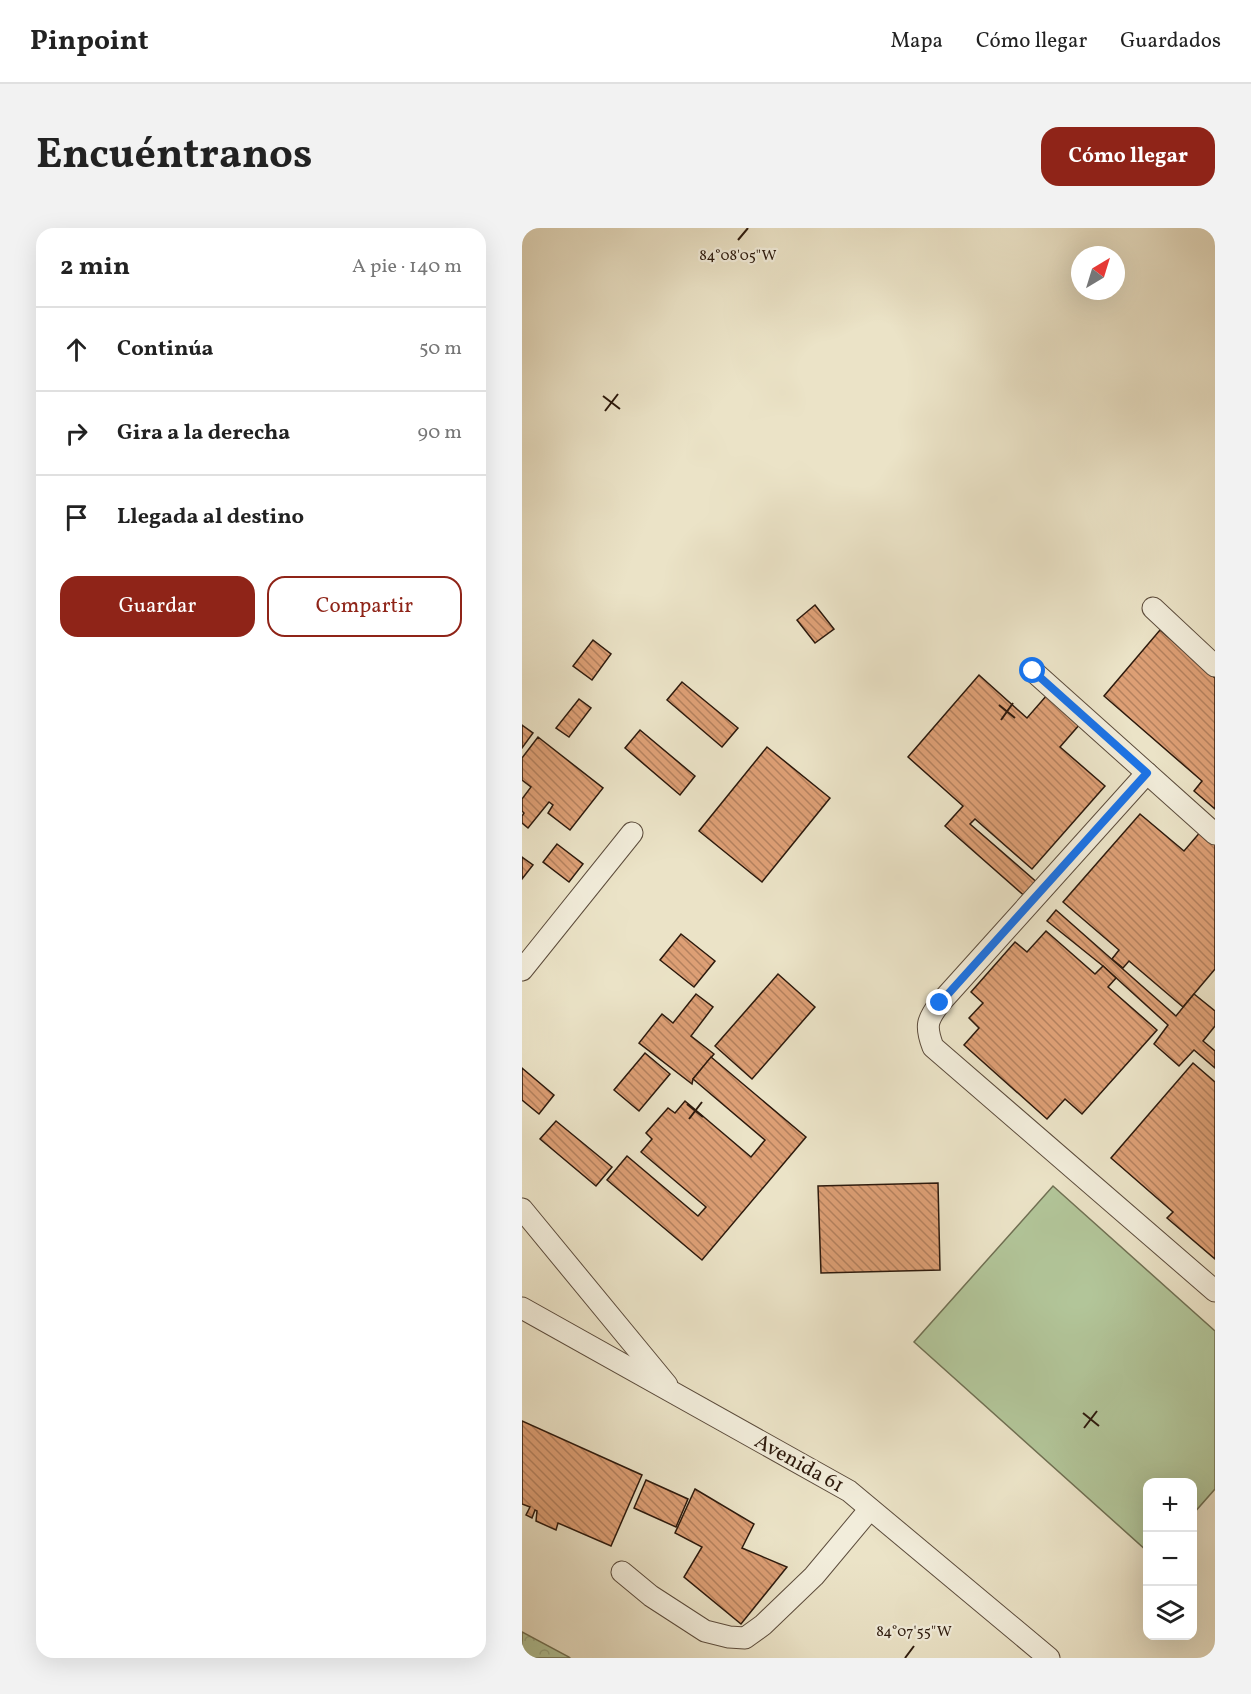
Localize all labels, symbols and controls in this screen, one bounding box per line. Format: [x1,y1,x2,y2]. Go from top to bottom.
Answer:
text: Pinpoint [30,22,148,61]
text: Mapa [890,27,943,56]
text: Cómo llegar [976,27,1087,56]
text: Guardados [1120,27,1221,56]
text: Encuéntranos [36,127,312,186]
button: Cómo llegar [1041,127,1215,186]
text: 84°08'05"W [699,246,777,267]
north arrow [1071,246,1125,300]
text: 2 min [60,249,130,285]
text: A pie · 140 m [352,253,462,281]
icon: ahead [60,333,93,366]
text: Continúa [117,334,214,365]
text: 50 m [419,335,462,363]
icon: right [60,417,93,450]
text: Gira a la derecha [117,418,290,449]
text: 90 m [418,419,462,447]
icon: arrive [60,501,93,534]
text: Llegada al destino [117,502,304,533]
button: Guardar [60,576,255,637]
button: Compartir [267,576,462,637]
route start [1019,657,1045,683]
route end [926,989,952,1015]
street label: Avenida 61 [749,1427,849,1501]
map controls [1143,1478,1197,1640]
button: + [1143,1478,1197,1532]
button: − [1143,1532,1197,1586]
button: layers [1143,1586,1197,1640]
text: 84°07'55"W [876,1622,952,1643]

